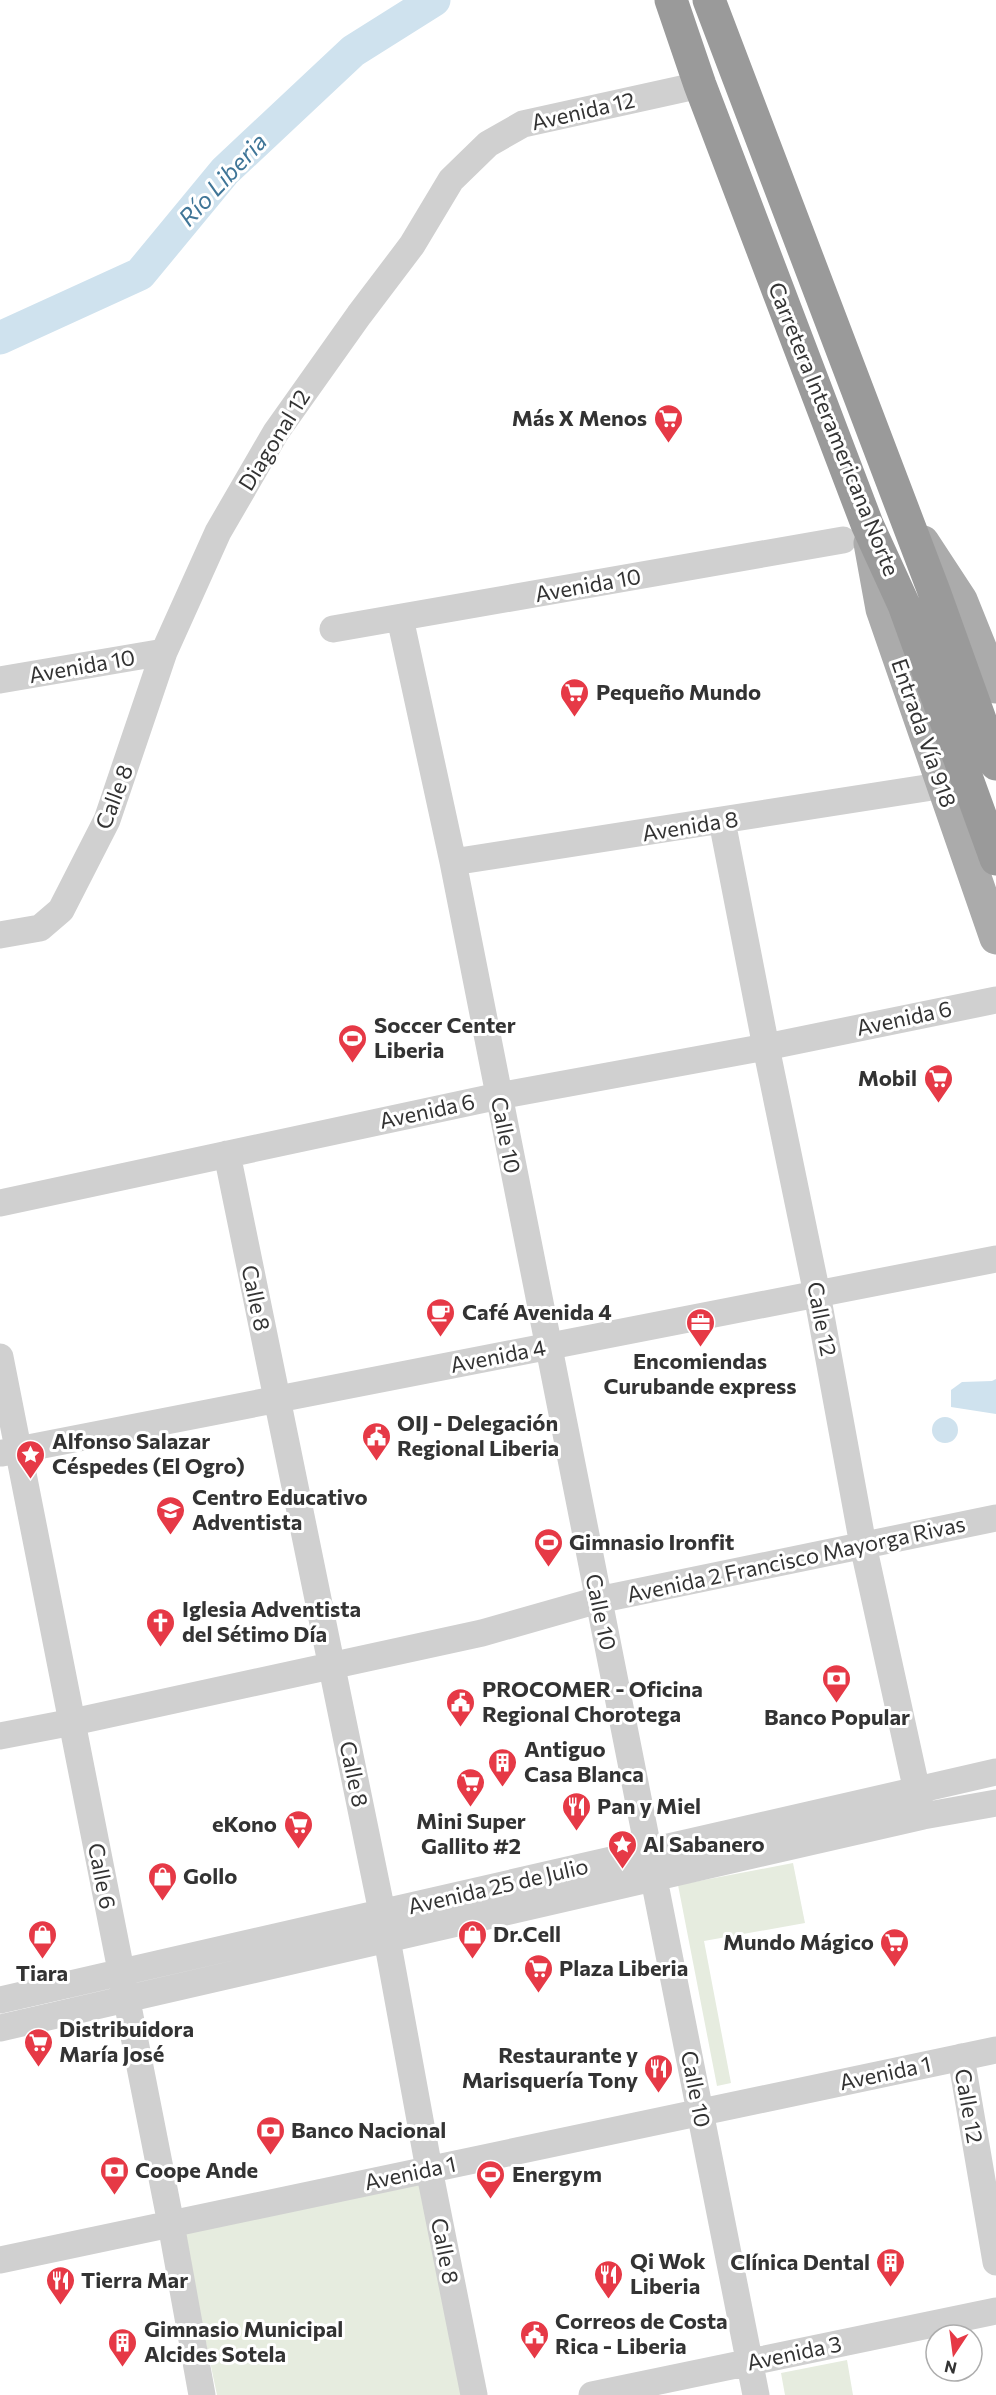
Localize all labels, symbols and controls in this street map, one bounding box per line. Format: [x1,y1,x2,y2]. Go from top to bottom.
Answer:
street label: Avenida 12 [529,86,637,135]
water label: Río Liberia [172,127,272,231]
street label: Carretera Interamericana Norte [763,278,906,580]
street label: Diagonal 12 [232,384,315,495]
supermarket icon: Más X Menos [652,402,684,444]
place label: Más X Menos [512,404,647,431]
street label: Avenida 10 [533,562,643,607]
street label: Avenida 10 [27,643,137,688]
street label: Entrada Vía 918 [886,655,963,811]
supermarket icon: Pequeño Mundo [559,676,591,718]
place label: Pequeño Mundo [596,678,761,705]
street label: Calle 8 [89,761,138,833]
street label: Avenida 8 [640,805,740,846]
street label: Avenida 6 [854,994,954,1041]
place label: Soccer Center Liberia [374,1011,516,1063]
sports icon: Soccer Center Liberia [337,1022,369,1064]
supermarket icon: Mobil [922,1062,954,1104]
place label: Mobil [858,1064,917,1091]
street label: Avenida 6 [377,1087,477,1134]
street label: Calle 10 [486,1094,527,1175]
street label: Calle 8 [236,1262,277,1333]
street label: Calle 12 [802,1279,843,1358]
cafe icon: Café Avenida 4 [425,1296,457,1338]
place label: Café Avenida 4 [462,1298,612,1325]
office icon: Encomiendas Curubande express [684,1306,716,1348]
street label: Avenida 4 [448,1333,548,1378]
place label: Encomiendas Curubande express [603,1347,797,1399]
place label: OIJ - Delegación Regional Liberia [397,1409,559,1461]
public building icon: OIJ - Delegación Regional Liberia [360,1420,392,1462]
place label: Alfonso Salazar Céspedes (El Ogro) [52,1427,245,1479]
place icon: Alfonso Salazar Céspedes (El Ogro) [15,1438,47,1480]
place label: Centro Educativo Adventista [192,1483,368,1535]
school or university icon: Centro Educativo Adventista [155,1494,187,1536]
street label: Avenida 2 Francisco Mayorga Rivas [624,1509,968,1608]
sports icon: Gimnasio Ironfit [532,1526,564,1568]
place label: Gimnasio Ironfit [569,1528,734,1555]
street label: Calle 10 [580,1571,623,1653]
place label: Iglesia Adventista del Sétimo Día [182,1595,361,1647]
church icon: Iglesia Adventista del Sétimo Día [145,1606,177,1648]
bank icon: Banco Popular [821,1662,853,1704]
place label: PROCOMER - Oficina Regional Chorotega [482,1675,703,1727]
public building icon: PROCOMER - Oficina Regional Chorotega [445,1686,477,1728]
place label: Banco Popular [764,1703,910,1730]
place label: Antiguo Casa Blanca [524,1735,644,1787]
street label: Calle 8 [334,1738,375,1809]
building icon: Antiguo Casa Blanca [487,1746,519,1788]
supermarket icon: Mini Super Gallito #2 [455,1766,487,1808]
restaurant icon: Pan y Miel [560,1790,592,1832]
place label: Pan y Miel [597,1792,701,1819]
place label: Mini Super Gallito #2 [416,1807,526,1859]
supermarket icon: eKono [282,1808,314,1850]
place label: eKono [212,1810,277,1837]
place icon: Al Sabanero [606,1828,638,1870]
place label: Al Sabanero [643,1830,765,1857]
street label: Calle 6 [83,1840,122,1911]
street label: Avenida 25 de Julio [405,1852,591,1919]
shop icon: Gollo [146,1860,178,1902]
place label: Gollo [183,1862,237,1889]
shop icon: Tiara [26,1918,58,1960]
shop icon: Dr.Cell [456,1918,488,1960]
place label: Dr.Cell [493,1920,561,1947]
supermarket icon: Mundo Mágico [879,1926,911,1968]
place label: Mundo Mágico [723,1928,874,1955]
supermarket icon: Plaza Liberia [522,1952,554,1994]
place label: Plaza Liberia [559,1954,688,1981]
place label: Tiara [16,1959,68,1986]
place label: Distribuidora María José [59,2015,194,2067]
supermarket icon: Distribuidora María José [22,2026,54,2068]
place label: Restaurante y Marisquería Tony [462,2041,638,2093]
street label: Calle 10 [676,2048,717,2129]
street label: Avenida 1 [837,2050,933,2095]
restaurant icon: Restaurante y Marisquería Tony [643,2052,675,2094]
street label: Calle 12 [950,2067,989,2145]
bank icon: Banco Nacional [254,2114,286,2156]
place label: Banco Nacional [291,2116,446,2143]
street label: Avenida 1 [362,2150,458,2195]
bank icon: Coope Ande [98,2154,130,2196]
place label: Coope Ande [135,2156,258,2183]
sports icon: Energym [475,2158,507,2200]
place label: Energym [512,2160,602,2187]
street label: Calle 8 [426,2215,465,2286]
building icon: Clínica Dental [875,2246,907,2288]
place label: Qi Wok Liberia [630,2247,706,2299]
place label: Clínica Dental [730,2248,870,2275]
restaurant icon: Qi Wok Liberia [593,2258,625,2300]
restaurant icon: Tierra Mar [44,2264,76,2306]
place label: Tierra Mar [81,2266,188,2293]
place label: Correos de Costa Rica - Liberia [555,2307,728,2359]
place label: Gimnasio Municipal Alcides Sotela [144,2315,343,2367]
public building icon: Correos de Costa Rica - Liberia [518,2318,550,2360]
north arrow [924,2323,984,2383]
building icon: Gimnasio Municipal Alcides Sotela [107,2326,139,2368]
street label: Avenida 3 [744,2329,844,2376]
text: N [943,2357,958,2379]

